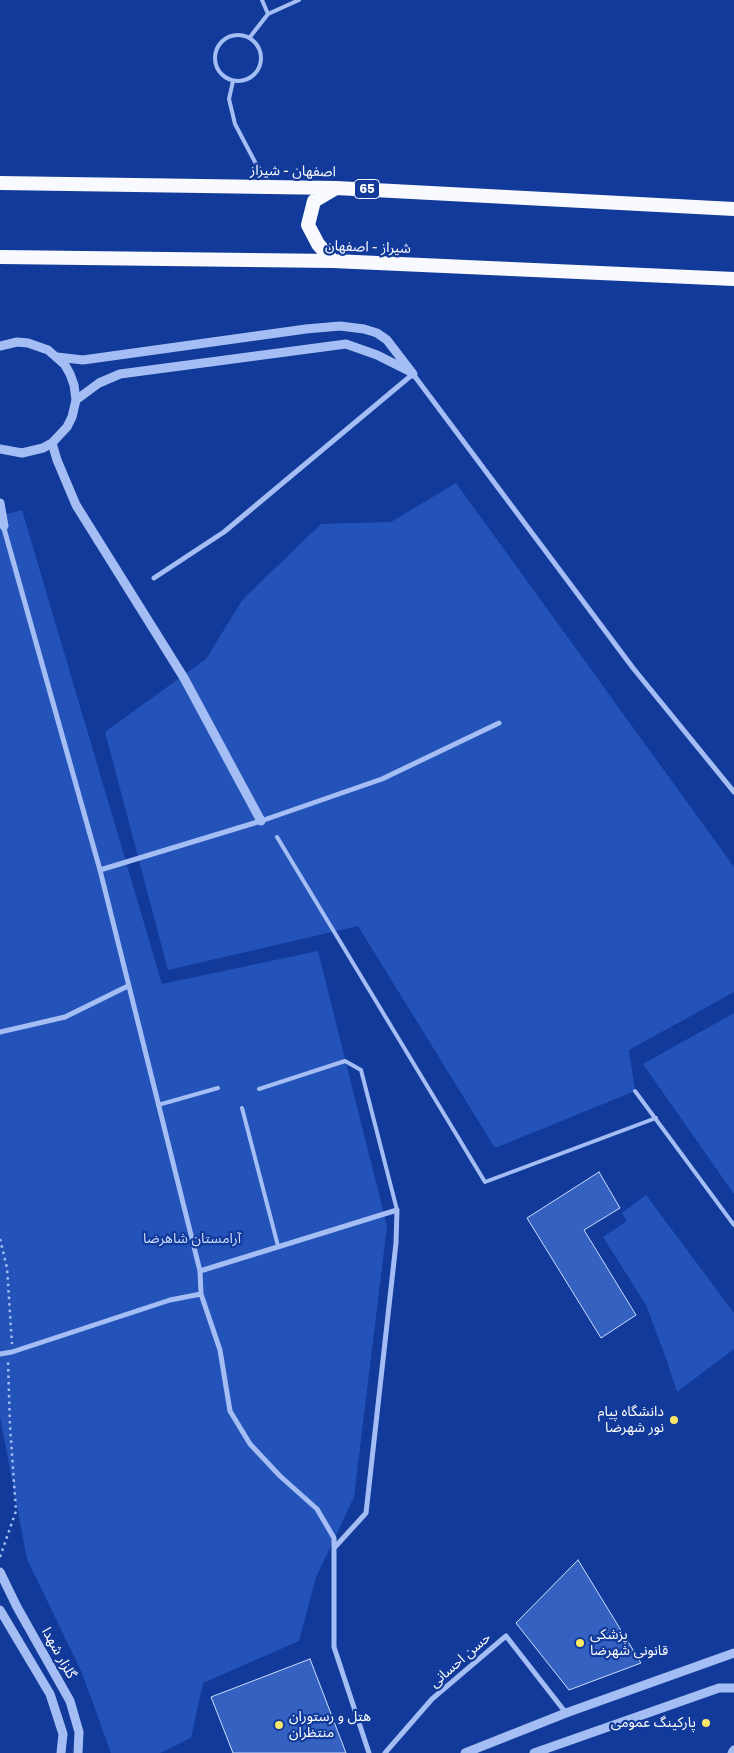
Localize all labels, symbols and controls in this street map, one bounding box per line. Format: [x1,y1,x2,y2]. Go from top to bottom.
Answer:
street label: اصفهان - شیراز [250,162,336,180]
road number: 65 [354,180,380,198]
street label: شیراز - اصفهان [325,237,411,257]
park label: آرامستان شاهرضا [143,1231,241,1247]
place label: دانشگاه پیام نور شهرضا [598,1404,664,1436]
marker: دانشگاه پیام نور شهرضا [668,1414,680,1426]
street label: گلزار شهدا [38,1624,80,1682]
place label: پزشکی قانونی شهرضا [590,1627,668,1660]
street label: حسن احسانی [426,1629,494,1691]
marker: پزشکی قانونی شهرضا [574,1637,586,1649]
place label: هتل و رستوران منتظران [289,1709,371,1741]
place label: پارکینگ عمومی [611,1715,696,1731]
marker: پارکینگ عمومی [700,1717,712,1729]
marker: هتل و رستوران منتظران [273,1719,285,1731]

